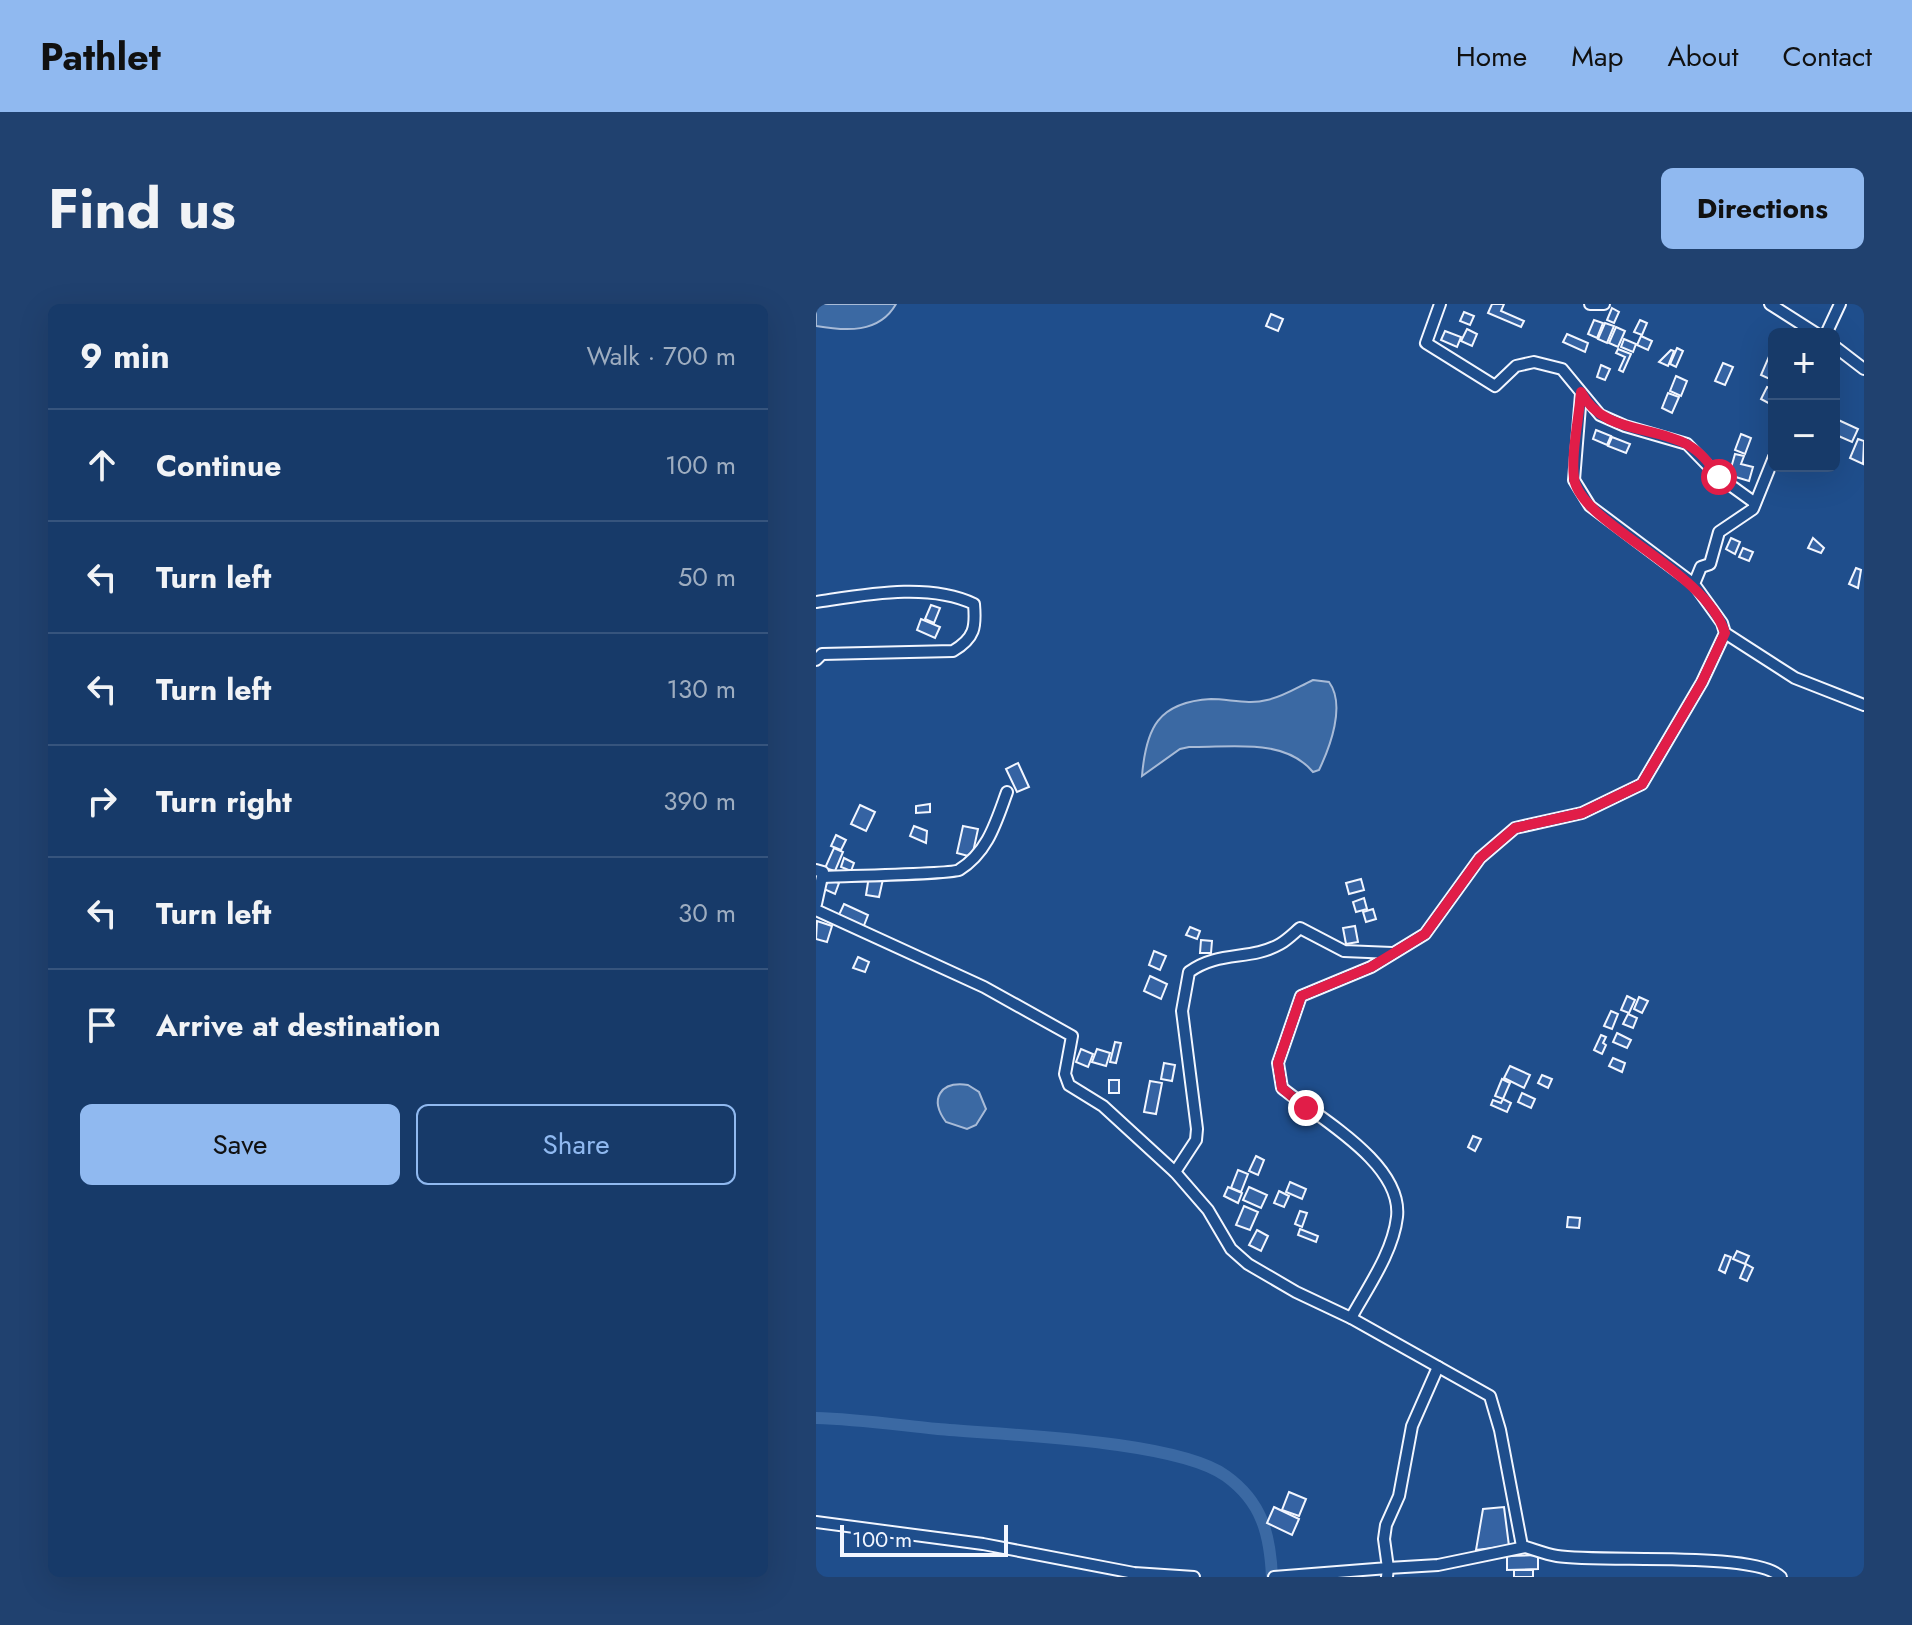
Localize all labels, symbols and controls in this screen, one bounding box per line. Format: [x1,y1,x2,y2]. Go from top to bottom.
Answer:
text: Pathlet [40,29,161,84]
text: Home [1456,36,1527,77]
text: Map [1571,36,1623,77]
text: About [1667,36,1739,77]
text: Contact [1783,36,1872,77]
text: Find us [48,168,236,249]
button: Directions [1661,168,1864,249]
map controls [1768,328,1840,472]
button: + [1768,328,1840,400]
text: 9 min [80,332,170,381]
text: Walk · 700 m [587,337,736,375]
button: − [1768,400,1840,472]
icon: ahead [80,443,124,487]
text: Continue [156,444,282,487]
text: 100 m [665,446,736,484]
route start [1701,459,1737,495]
icon: left [80,555,124,599]
text: Turn left [156,556,271,599]
text: 50 m [678,558,736,596]
icon: left [80,667,124,711]
text: Turn left [156,668,271,711]
text: 130 m [666,670,736,708]
icon: right [80,779,124,823]
text: Turn right [156,780,292,823]
text: 390 m [663,782,736,820]
icon: left [80,891,124,935]
text: Turn left [156,892,271,935]
text: 30 m [678,894,736,932]
icon: arrive [80,1003,124,1047]
text: Arrive at destination [156,1004,441,1047]
route end [1288,1090,1324,1126]
button: Save [80,1104,400,1185]
button: Share [416,1104,736,1185]
scale bar [840,1521,1008,1557]
text: 100 m [852,1523,912,1555]

